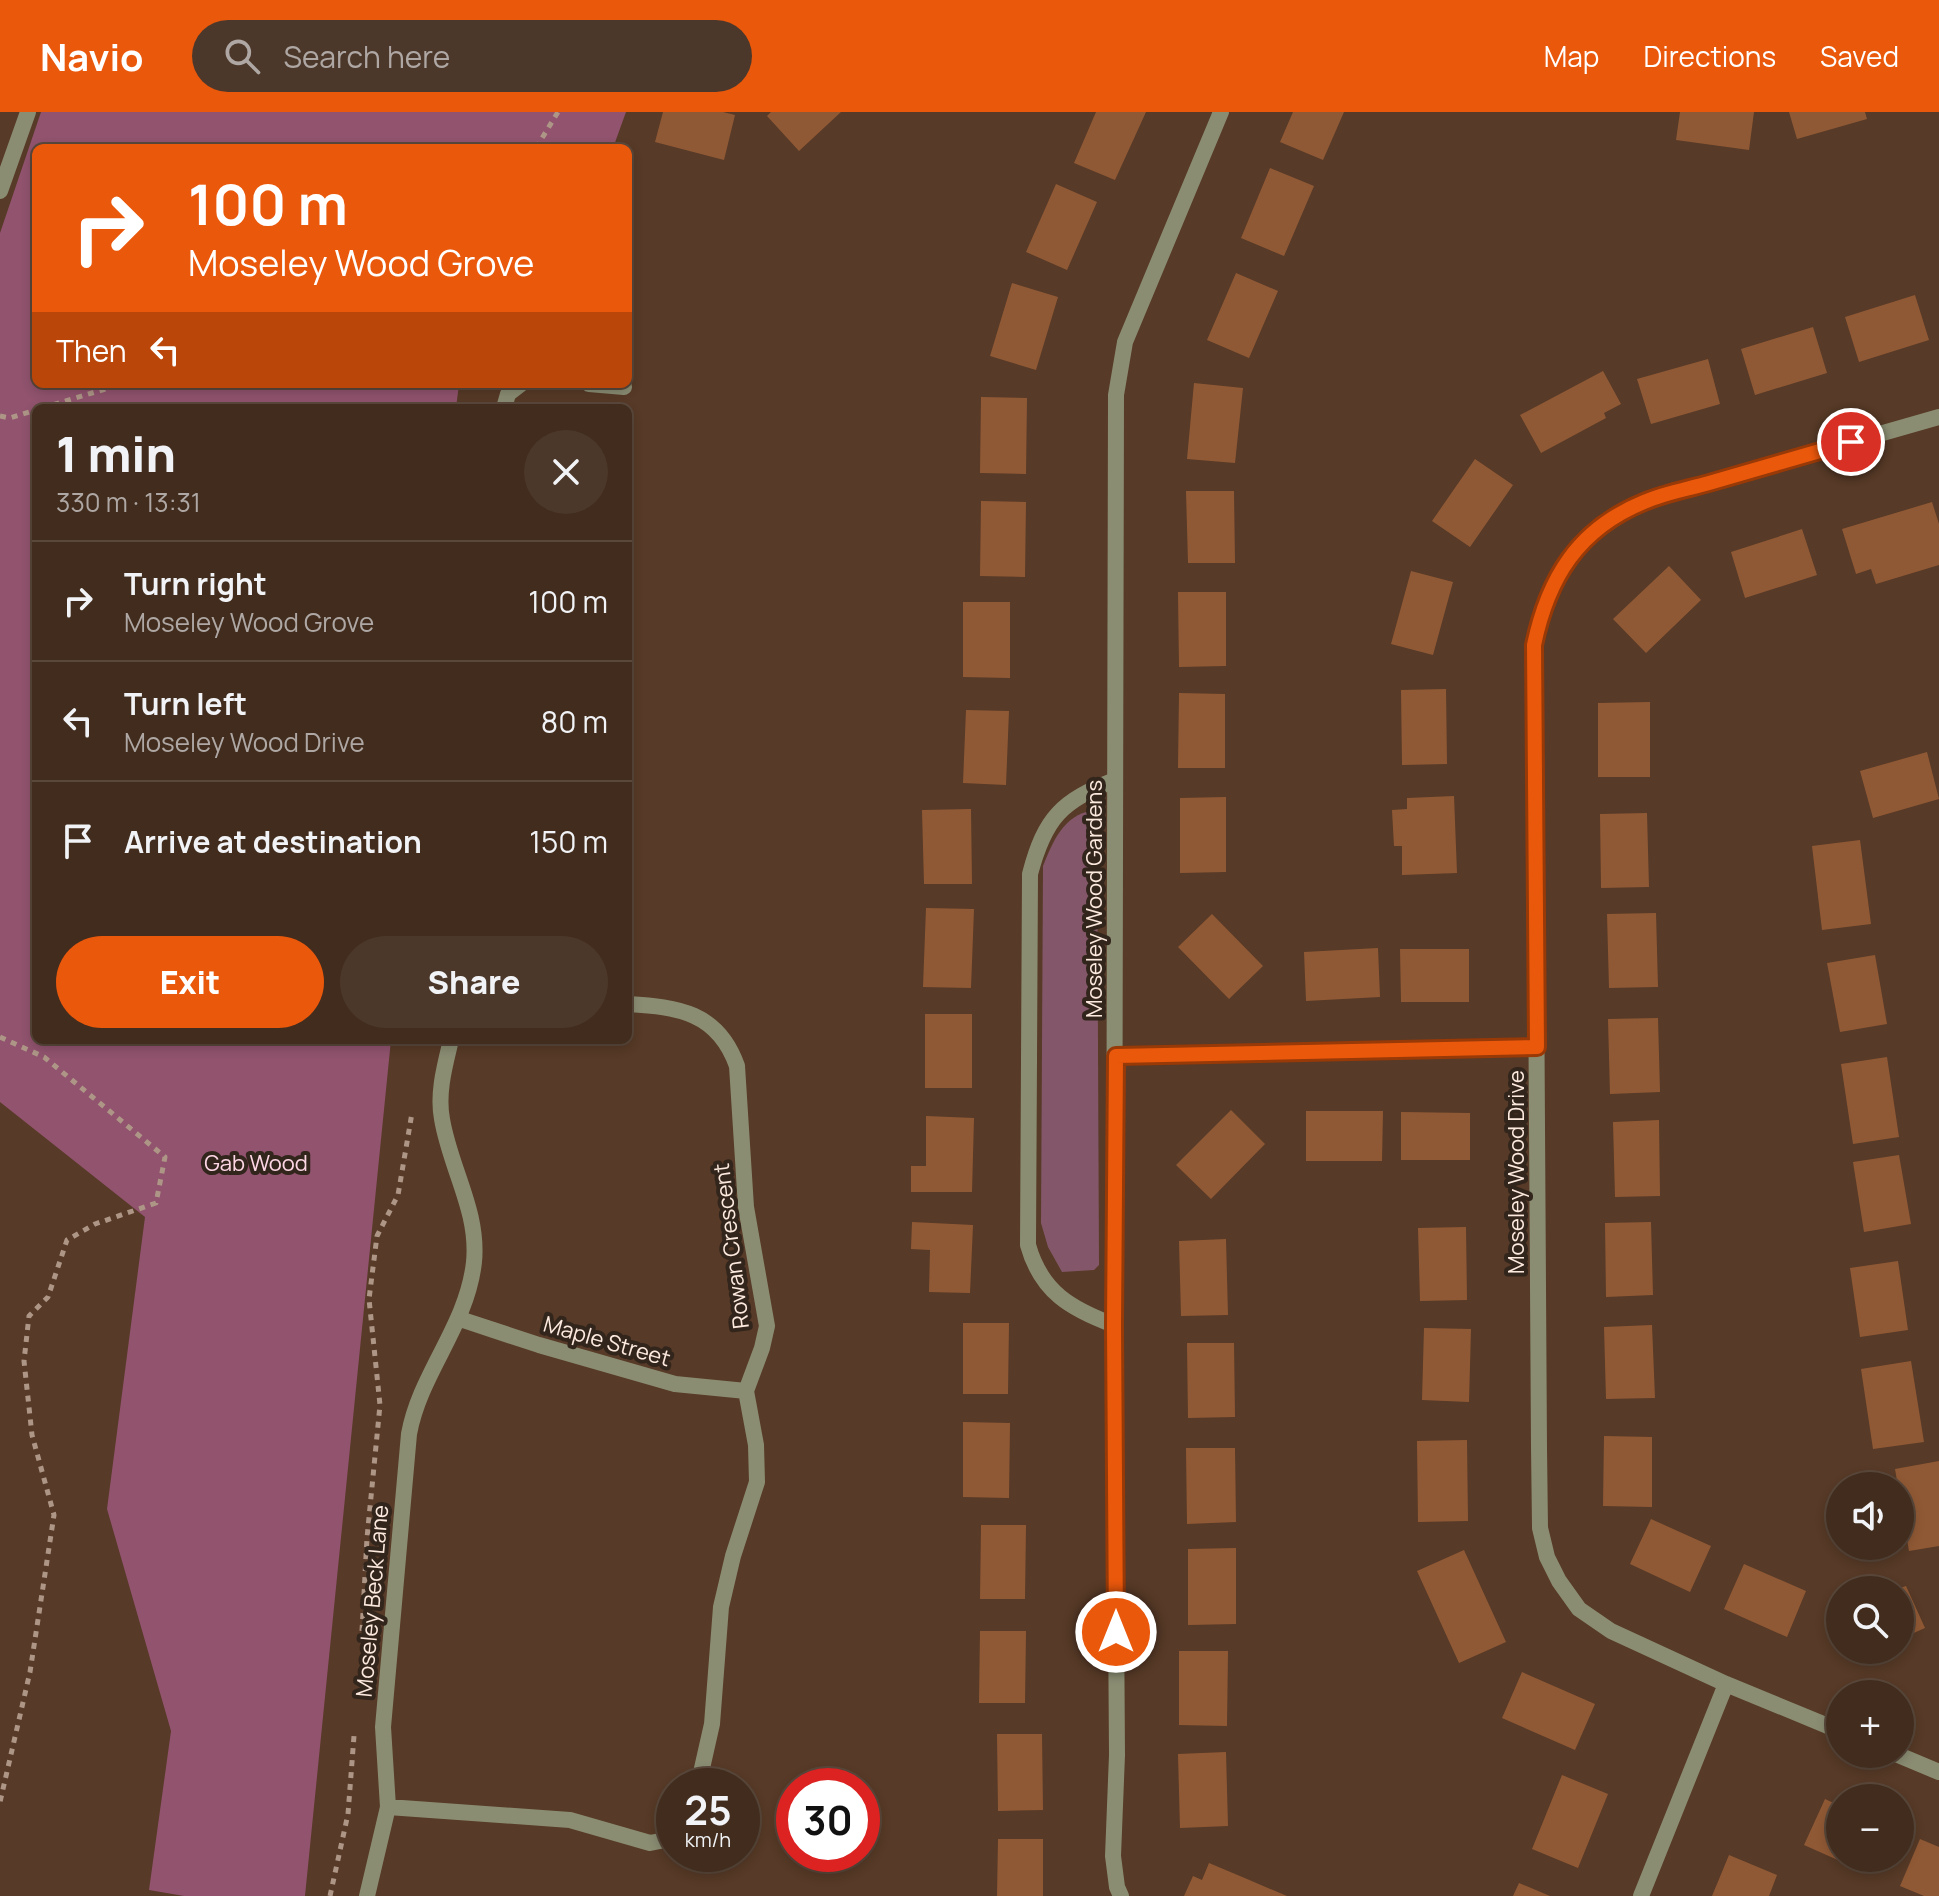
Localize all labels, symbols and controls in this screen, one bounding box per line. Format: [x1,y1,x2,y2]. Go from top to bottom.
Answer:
search box [192,20,752,92]
text: Navio [40,30,144,82]
icon: search [220,34,264,78]
text: Search here [284,36,450,77]
text: Map [1544,37,1599,75]
text: Directions [1643,37,1776,75]
text: Saved [1820,37,1899,75]
text: 100 m [188,165,348,242]
icon: right [56,176,160,280]
text: Moseley Wood Grove [188,238,534,287]
icon: left [143,328,187,372]
text: Then [56,330,127,371]
pin [1817,408,1885,476]
icon: arrive [1829,420,1873,464]
text: 1 min [56,421,176,486]
button: close [524,430,608,514]
text: 330 m · 13:31 [56,484,201,520]
text: Turn right [124,563,267,604]
icon: right [56,579,100,623]
text: 100 m [528,581,608,622]
text: Moseley Wood Grove [124,604,374,640]
text: Turn left [124,683,247,724]
icon: left [56,699,100,743]
text: 80 m [541,701,608,742]
text: Moseley Wood Drive [124,724,365,760]
street label: Moseley Wood Gardens [1079,780,1109,1018]
icon: arrive [56,819,100,863]
text: Arrive at destination [124,821,422,862]
text: 150 m [529,821,608,862]
button: Exit [56,936,324,1028]
button: Share [340,936,608,1028]
street label: Moseley Wood Drive [1501,1070,1531,1274]
park label: Gab Wood [204,1148,308,1178]
street label: Rowan Crescent [706,1161,756,1330]
street label: Maple Street [540,1309,674,1373]
map controls [1826,1472,1914,1872]
button: sound [1826,1472,1914,1560]
street label: Moseley Beck Lane [349,1504,395,1698]
button: search [1826,1576,1914,1664]
position arrow [1074,1590,1158,1674]
button: + [1826,1680,1914,1768]
speed limit sign: 30 [776,1768,880,1872]
text: 25 [684,1782,732,1837]
button: − [1826,1784,1914,1872]
text: km/h [685,1826,731,1853]

